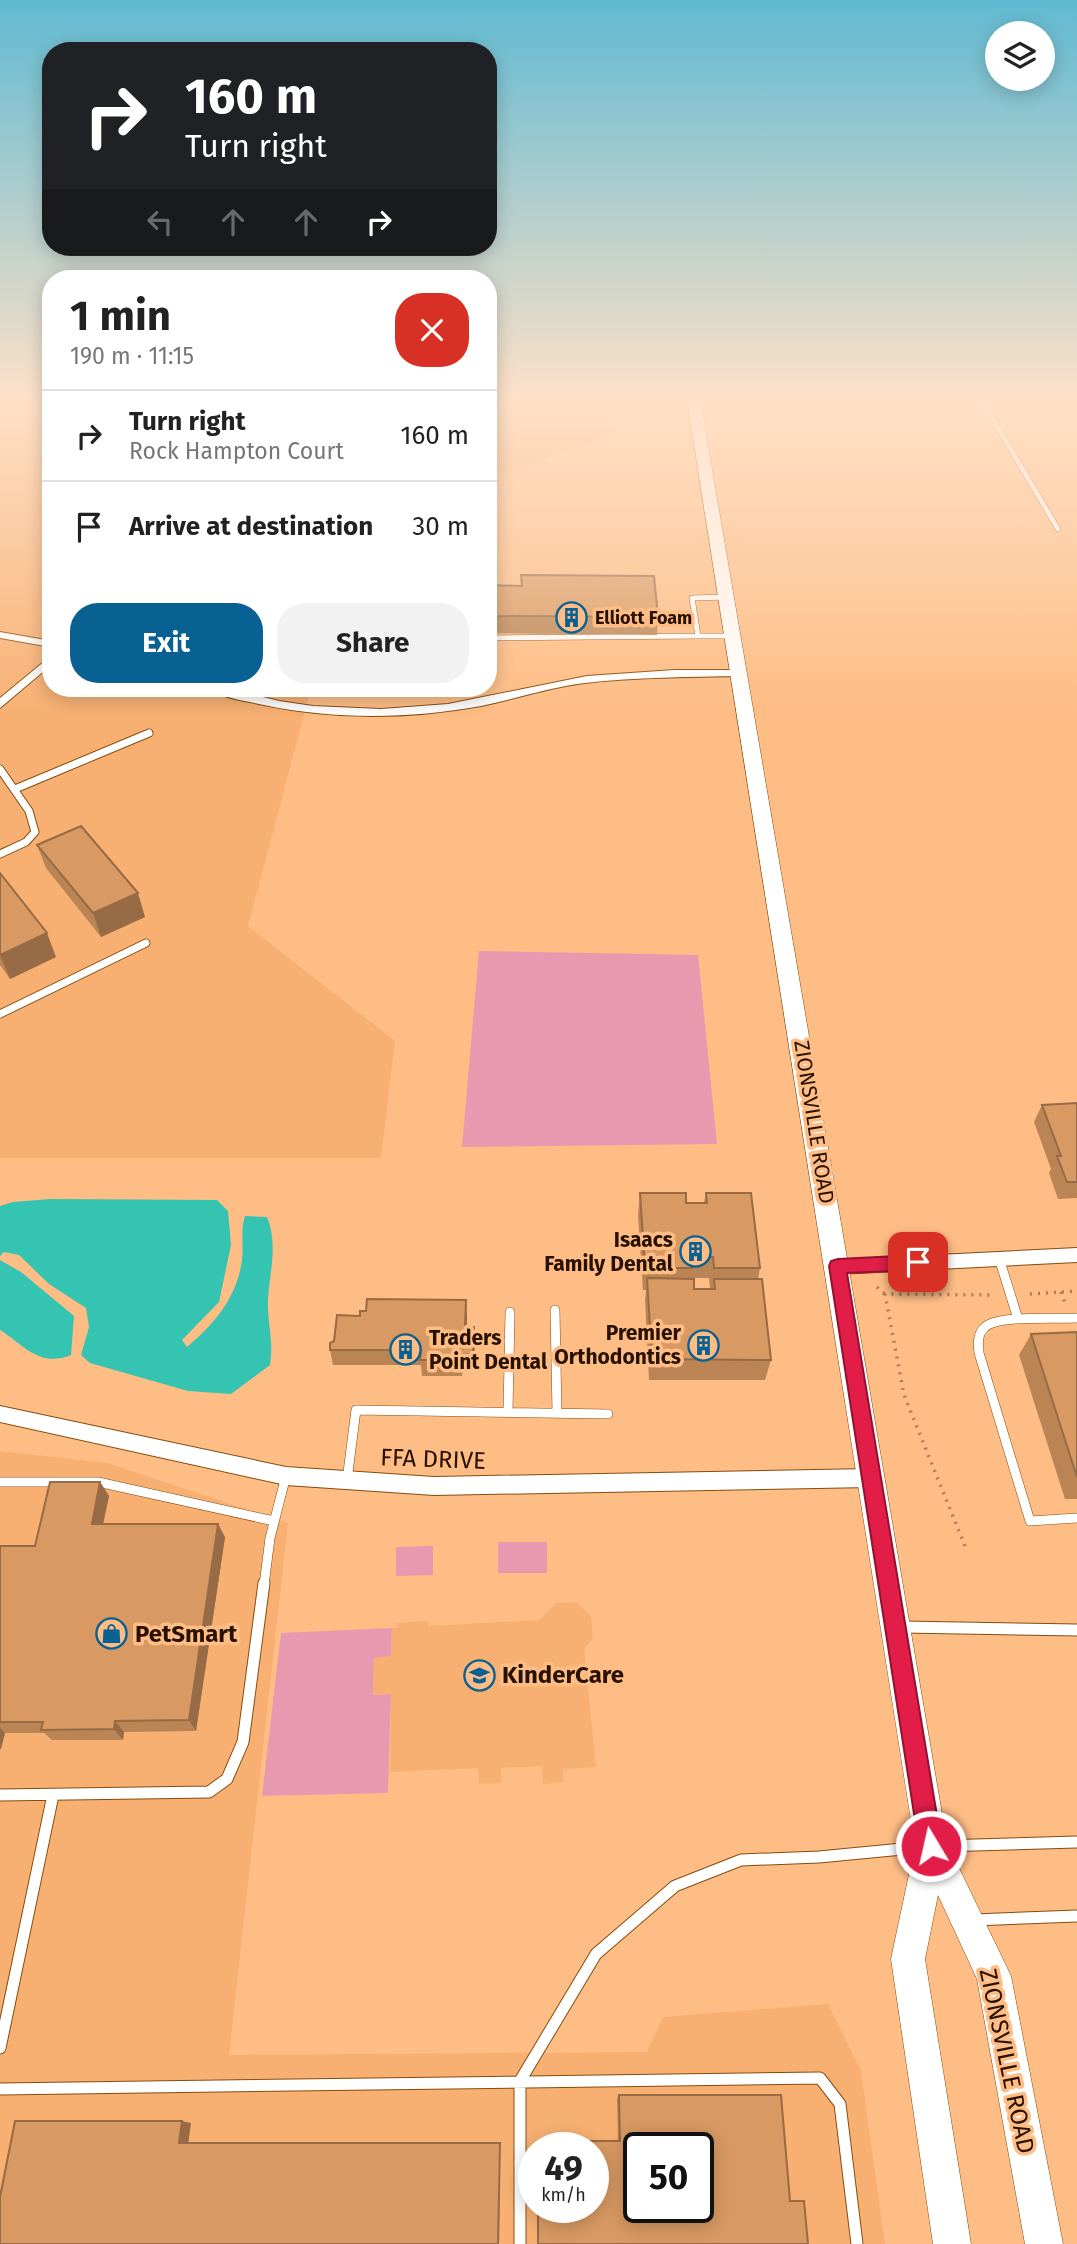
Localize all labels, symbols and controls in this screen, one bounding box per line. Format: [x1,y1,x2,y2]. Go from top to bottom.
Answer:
map controls [985,21,1055,91]
button: layers [985,21,1055,91]
text: 160 m [185,67,317,126]
icon: right [70,70,161,161]
text: Turn right [185,127,327,165]
icon: left [141,203,179,241]
icon: ahead [214,203,252,241]
icon: ahead [287,203,325,241]
icon: right [360,203,398,241]
text: 1 min [70,291,171,341]
button: close [395,293,469,367]
text: 190 m · 11:15 [70,342,194,370]
text: Turn right [129,406,246,437]
icon: right [70,417,108,455]
text: 160 m [400,420,469,451]
text: Rock Hampton Court [129,437,344,465]
icon: arrive [70,508,108,546]
text: Arrive at destination [129,511,373,542]
text: 30 m [412,511,469,542]
building icon: Elliott Foam [555,601,589,635]
button: Exit [70,603,263,683]
button: Share [277,603,469,683]
place label: Elliott Foam [595,607,692,629]
street label: ZIONSVILLE ROAD [788,1038,840,1206]
place label: Isaacs Family Dental [544,1227,674,1277]
pin [888,1232,948,1292]
building icon: Isaacs Family Dental [679,1235,713,1269]
icon: arrive [899,1243,937,1281]
place label: Premier Orthodontics [554,1320,682,1370]
place label: Traders Point Dental [429,1325,548,1375]
building icon: Premier Orthodontics [687,1328,721,1362]
building icon: Traders Point Dental [389,1333,423,1367]
street label: FFA DRIVE [380,1443,486,1475]
shop icon: PetSmart [95,1617,129,1651]
place label: PetSmart [135,1620,238,1648]
school or university icon: KinderCare [462,1658,496,1692]
place label: KinderCare [502,1661,624,1689]
position arrow [894,1809,968,1883]
street label: ZIONSVILLE ROAD [974,1966,1040,2156]
speed limit sign: 50 [623,2132,714,2223]
text: 49 [544,2147,583,2189]
text: km/h [541,2184,586,2206]

